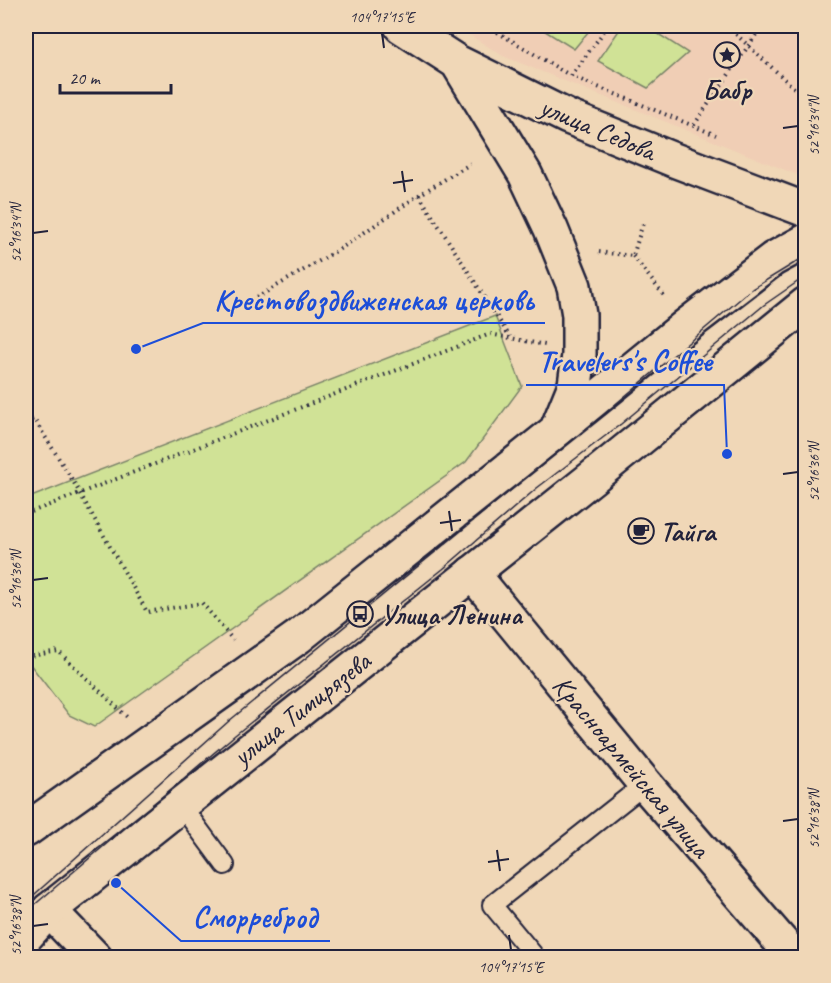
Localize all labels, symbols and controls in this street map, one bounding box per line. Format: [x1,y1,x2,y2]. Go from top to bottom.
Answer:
text: 104°17'15"E [350,8,416,27]
place icon: Бабр [712,40,742,70]
scale bar [60,57,171,95]
text: 20 m [69,67,102,89]
place label: Бабр [702,72,753,107]
street label: улица Седова [533,88,663,169]
text: 52°16'34"N [805,93,824,156]
text: 52°16'34"N [7,200,26,263]
callout: Крестовоздвиженская церковь [203,275,545,323]
text: Крестовоздвиженская церковь [214,281,535,320]
callout: Travelers's Coffee [526,337,724,385]
text: Travelers's Coffee [538,342,714,380]
text: 52°16'36"N [805,439,824,502]
place label: Тайга [660,514,718,549]
cafe icon: Тайга [626,516,656,546]
text: 52°16'36"N [7,547,26,610]
place label: Улица Ленина [380,597,524,632]
bus stop icon: Улица Ленина [345,599,375,629]
street label: улица Тимирязева [224,643,379,774]
street label: Красноармейская улица [545,668,719,866]
text: 52°16'38"N [805,786,824,849]
text: 52°16'38"N [7,893,26,956]
callout: Сморреброд [181,893,330,941]
text: Сморреброд [193,898,320,936]
text: 104°17'15"E [479,958,545,977]

